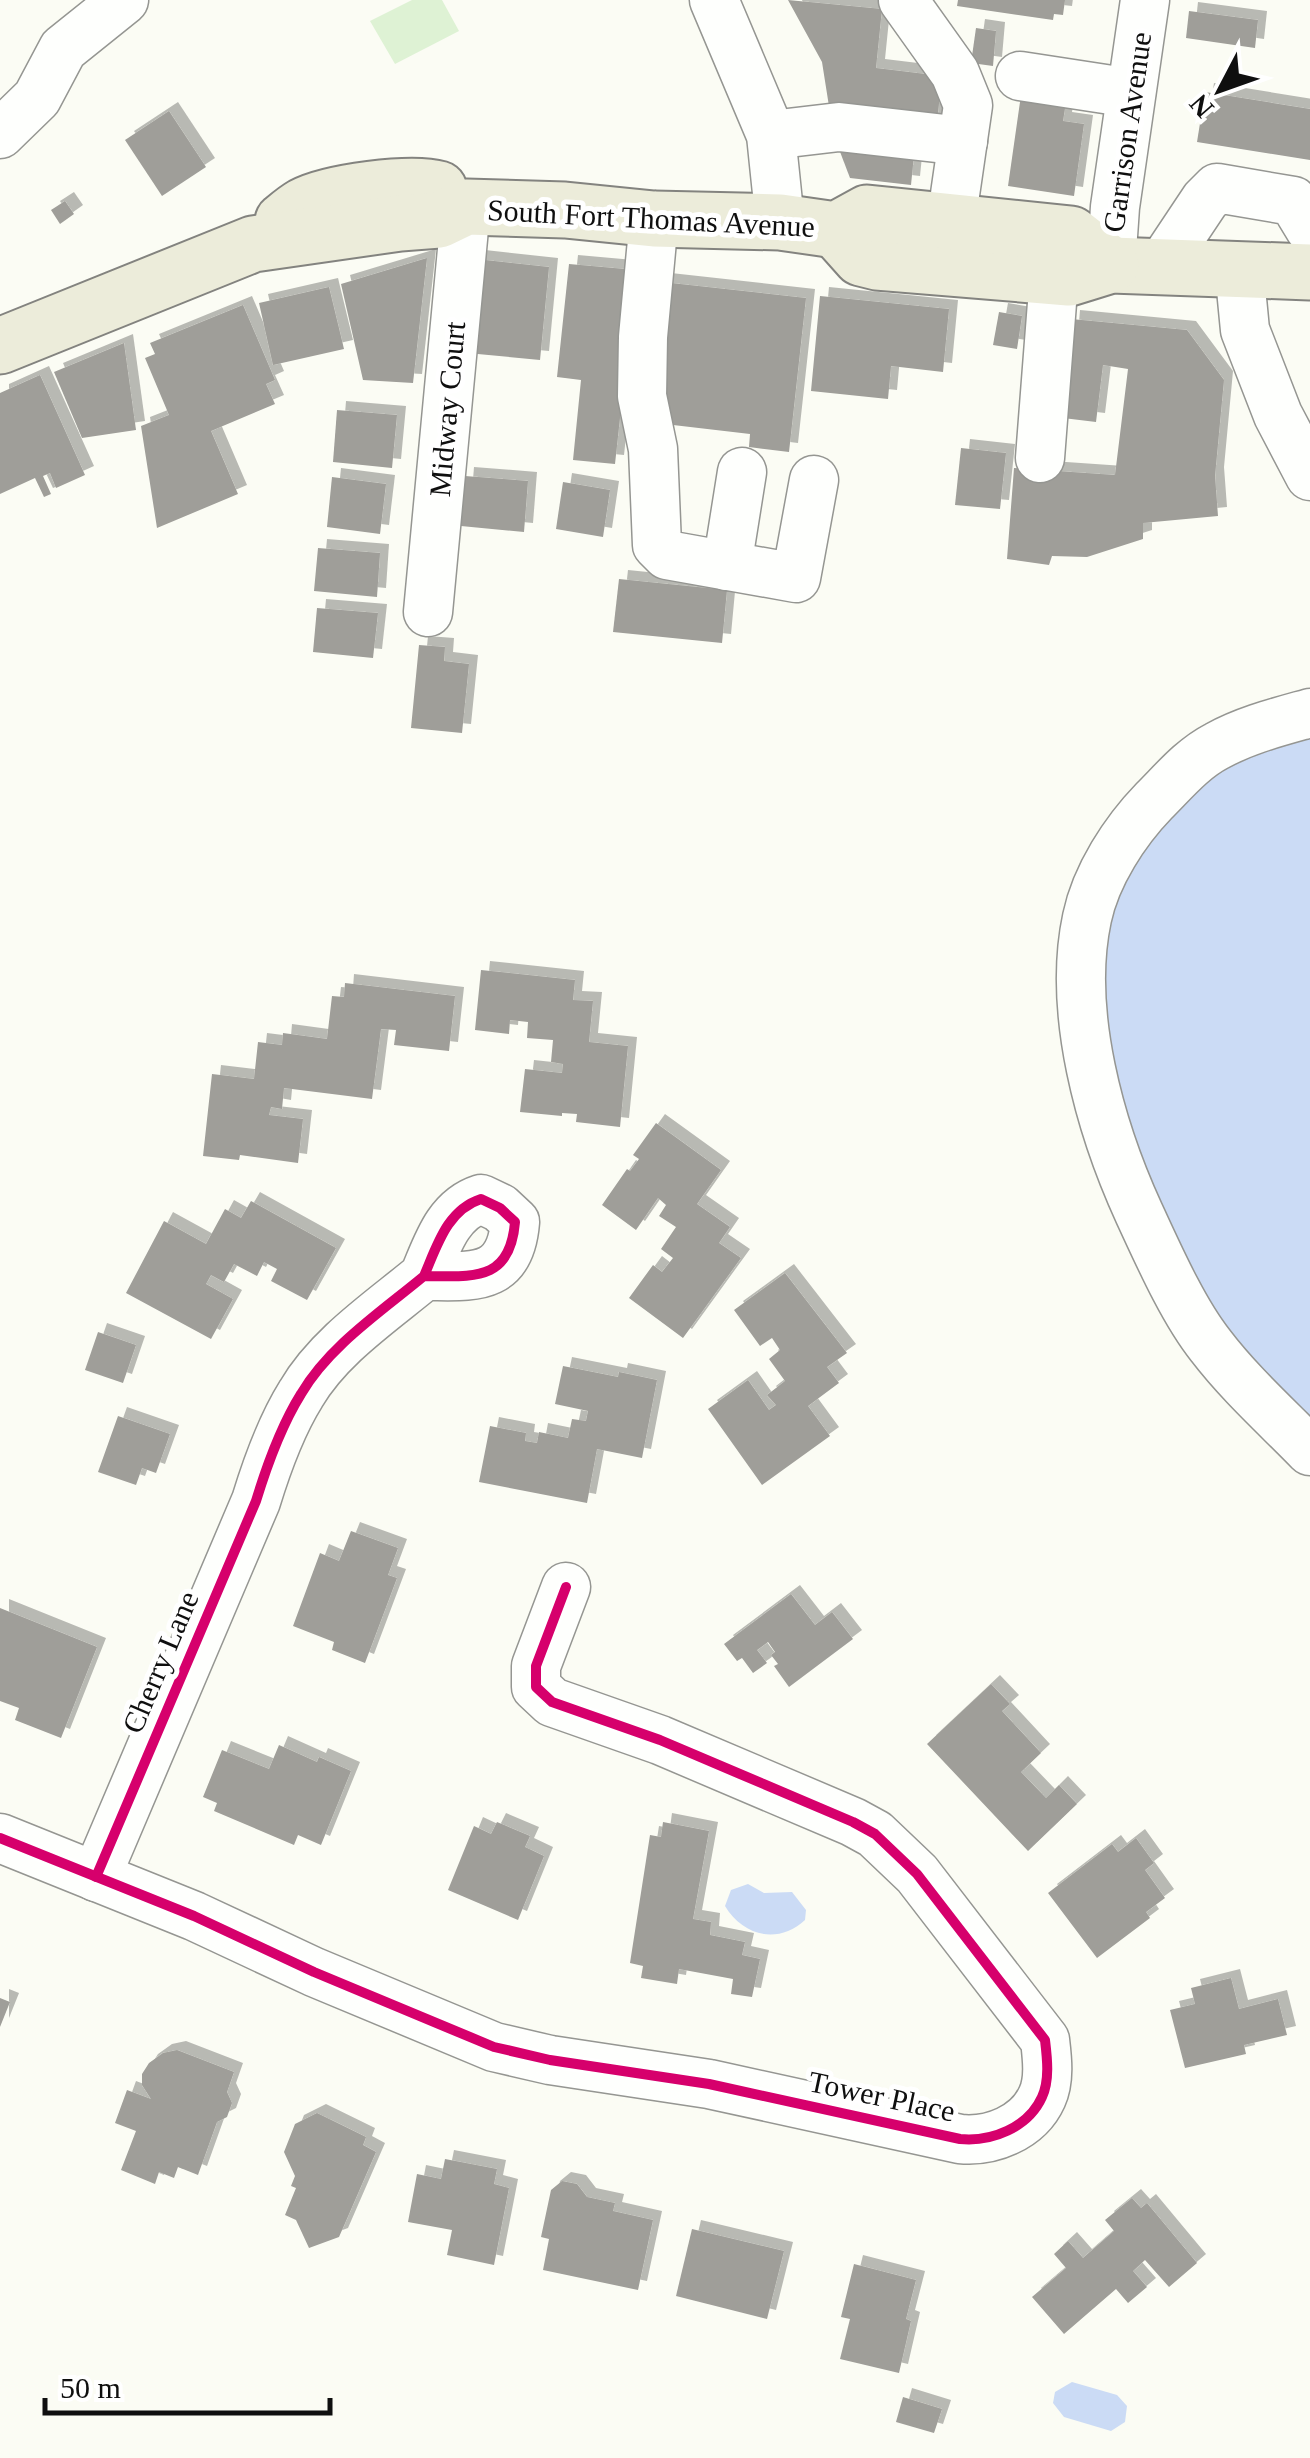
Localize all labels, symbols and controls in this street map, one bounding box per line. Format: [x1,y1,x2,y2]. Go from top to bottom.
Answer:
street label: Garrison Avenue [1097,30,1157,234]
north arrow [1170,40,1270,140]
text: N [1183,88,1220,124]
street label: South Fort Thomas Avenue [486,193,816,243]
street label: Midway Court [423,319,471,498]
street label: Cherry Lane [115,1586,205,1738]
street label: Tower Place [806,2064,958,2128]
scale bar [45,2353,330,2415]
text: 50 m [60,2371,121,2404]

